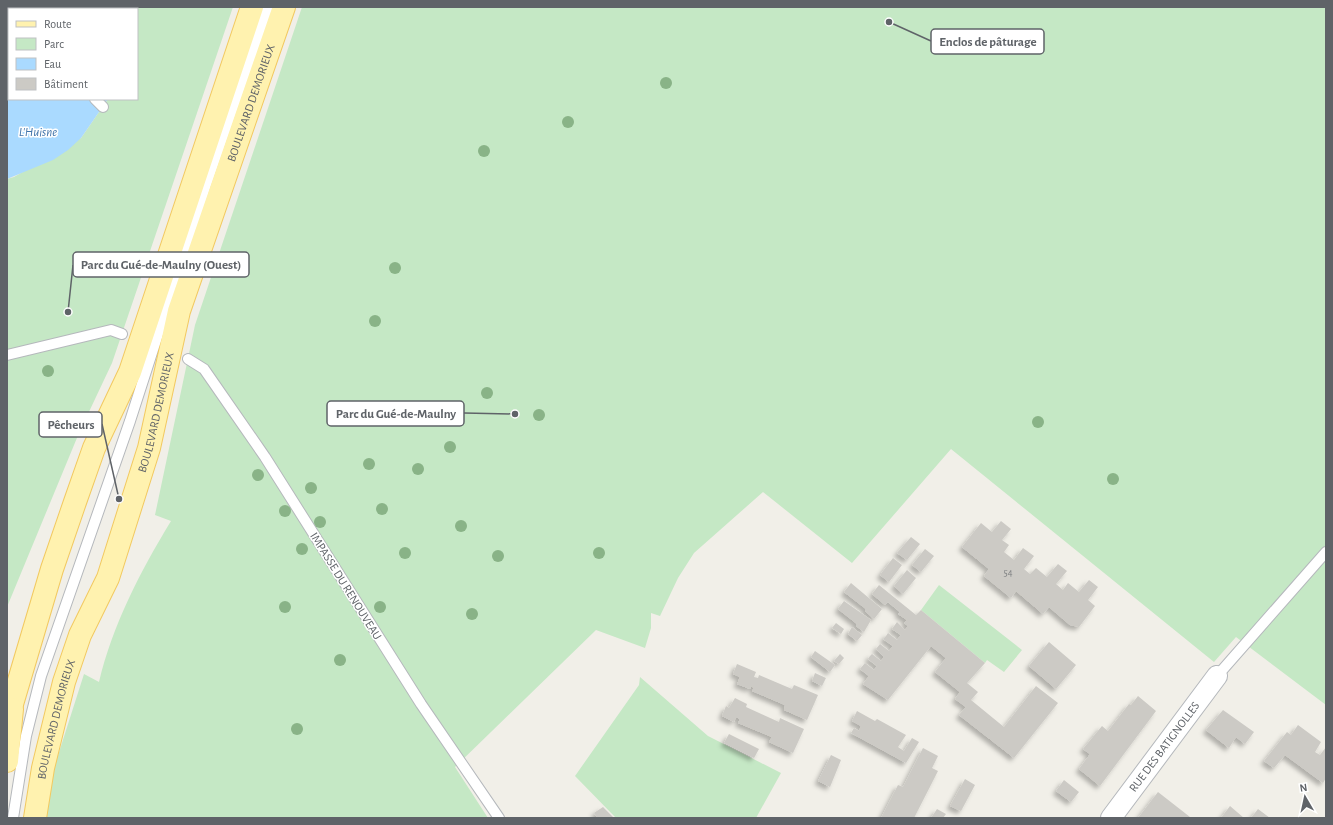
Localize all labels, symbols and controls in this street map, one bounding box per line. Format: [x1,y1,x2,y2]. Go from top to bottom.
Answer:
legend [8,8,138,100]
text: Route [44,18,71,30]
callout: Enclos de pâturage [931,29,1044,54]
text: Enclos de pâturage [939,36,1037,49]
text: Parc [44,38,64,50]
street label: BOULEVARD DEMORIEUX [225,43,277,163]
text: Eau [44,58,61,70]
text: Bâtiment [44,78,88,90]
water label: L'Huisne [19,126,57,139]
callout: Parc du Gué-de-Maulny (Ouest) [73,252,249,277]
text: Parc du Gué-de-Maulny (Ouest) [81,259,241,272]
street label: BOULEVARD DEMORIEUX [136,351,176,474]
callout: Parc du Gué-de-Maulny [327,401,464,426]
text: Parc du Gué-de-Maulny [336,408,456,421]
callout: Pêcheurs [39,412,102,437]
text: Pêcheurs [47,419,95,432]
street label: IMPASSE DU RENOUVEAU [308,530,384,642]
house number: 54 [1004,568,1013,578]
street label: BOULEVARD DEMORIEUX [35,658,77,780]
street label: RUE DES BATIGNOLLES [1127,699,1202,794]
north arrow [1285,777,1325,817]
text: N [1299,782,1308,794]

